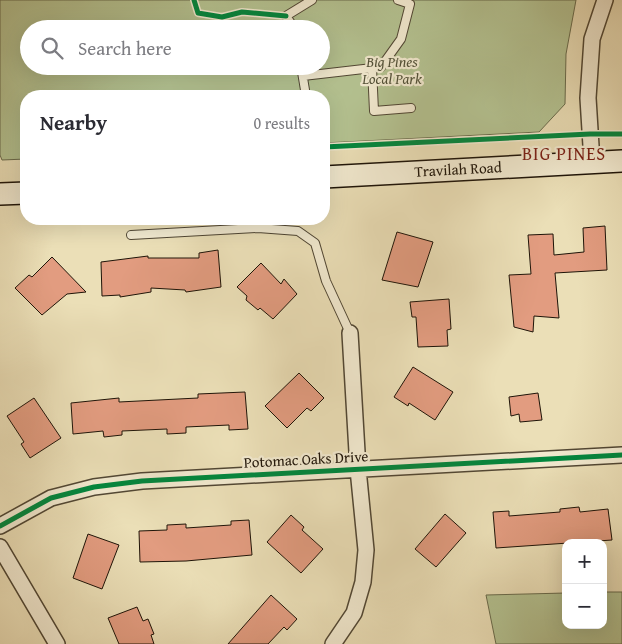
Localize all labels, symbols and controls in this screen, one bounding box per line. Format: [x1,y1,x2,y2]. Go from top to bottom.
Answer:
search box [20,20,330,75]
icon: search [38,34,66,62]
text: Search here [78,34,172,62]
park label: Big Pines Local Park [361,51,422,89]
text: Nearby [40,107,107,138]
text: 0 results [253,111,310,135]
district label: BIG PINES [522,140,606,167]
street label: Travilah Road [414,156,502,182]
street label: Potomac Oaks Drive [243,445,369,473]
map controls [562,539,607,629]
button: + [562,539,607,584]
button: − [562,584,607,629]

